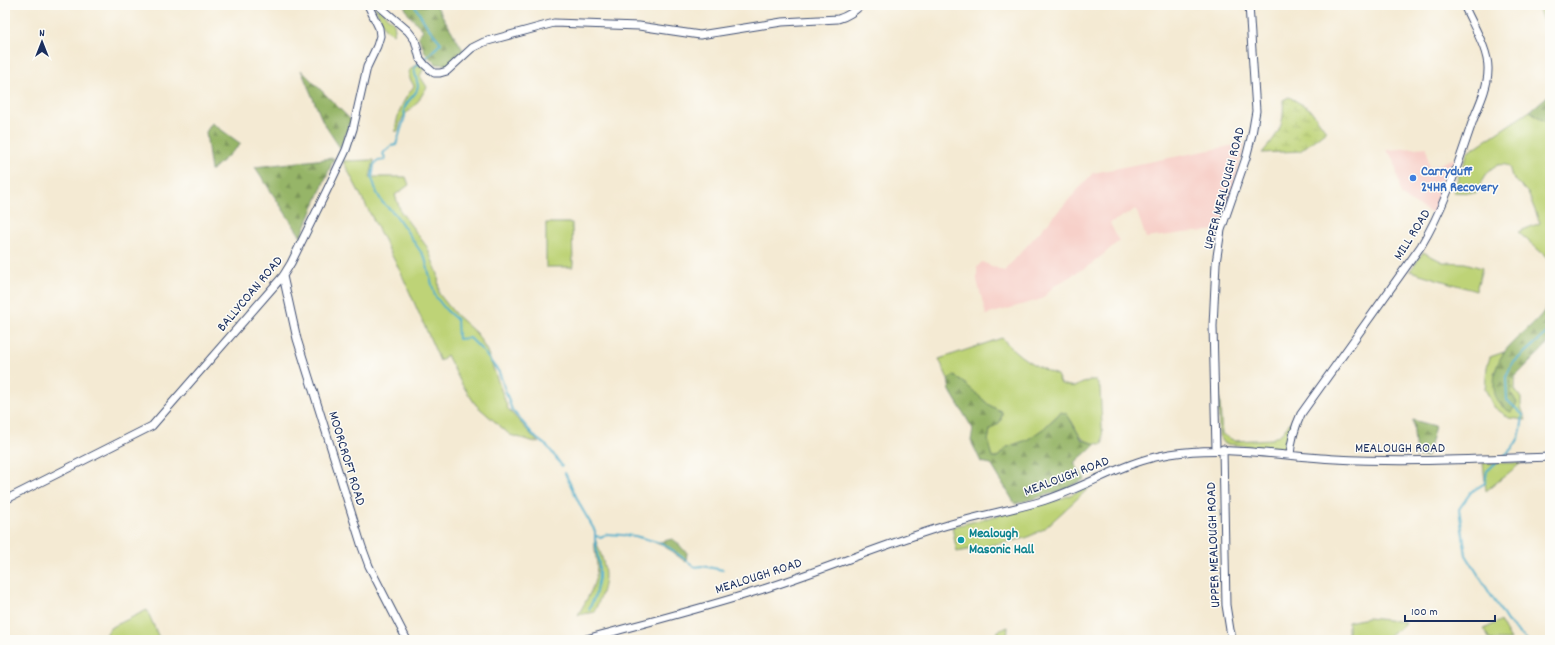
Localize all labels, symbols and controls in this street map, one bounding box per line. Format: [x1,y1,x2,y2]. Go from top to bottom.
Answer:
north arrow [22,22,62,62]
text: N [39,26,45,42]
street label: UPPER MEALOUGH ROAD [1199,125,1251,252]
place label: Carryduff 24HR Recovery [1421,162,1499,198]
marker: Carryduff 24HR Recovery [1408,173,1418,183]
street label: MILL ROAD [1389,206,1436,265]
street label: BALLYCOAN ROAD [213,252,288,336]
street label: MOORCROFT ROAD [322,409,370,508]
street label: MEALOUGH ROAD [1355,439,1445,459]
street label: MEALOUGH ROAD [1021,451,1112,502]
street label: UPPER MEALOUGH ROAD [1202,482,1226,608]
place label: Mealough Masonic Hall [969,524,1035,560]
marker: Mealough Masonic Hall [956,535,966,545]
street label: MEALOUGH ROAD [713,554,804,600]
scale bar [1405,597,1495,623]
text: 100 m [1411,604,1438,621]

